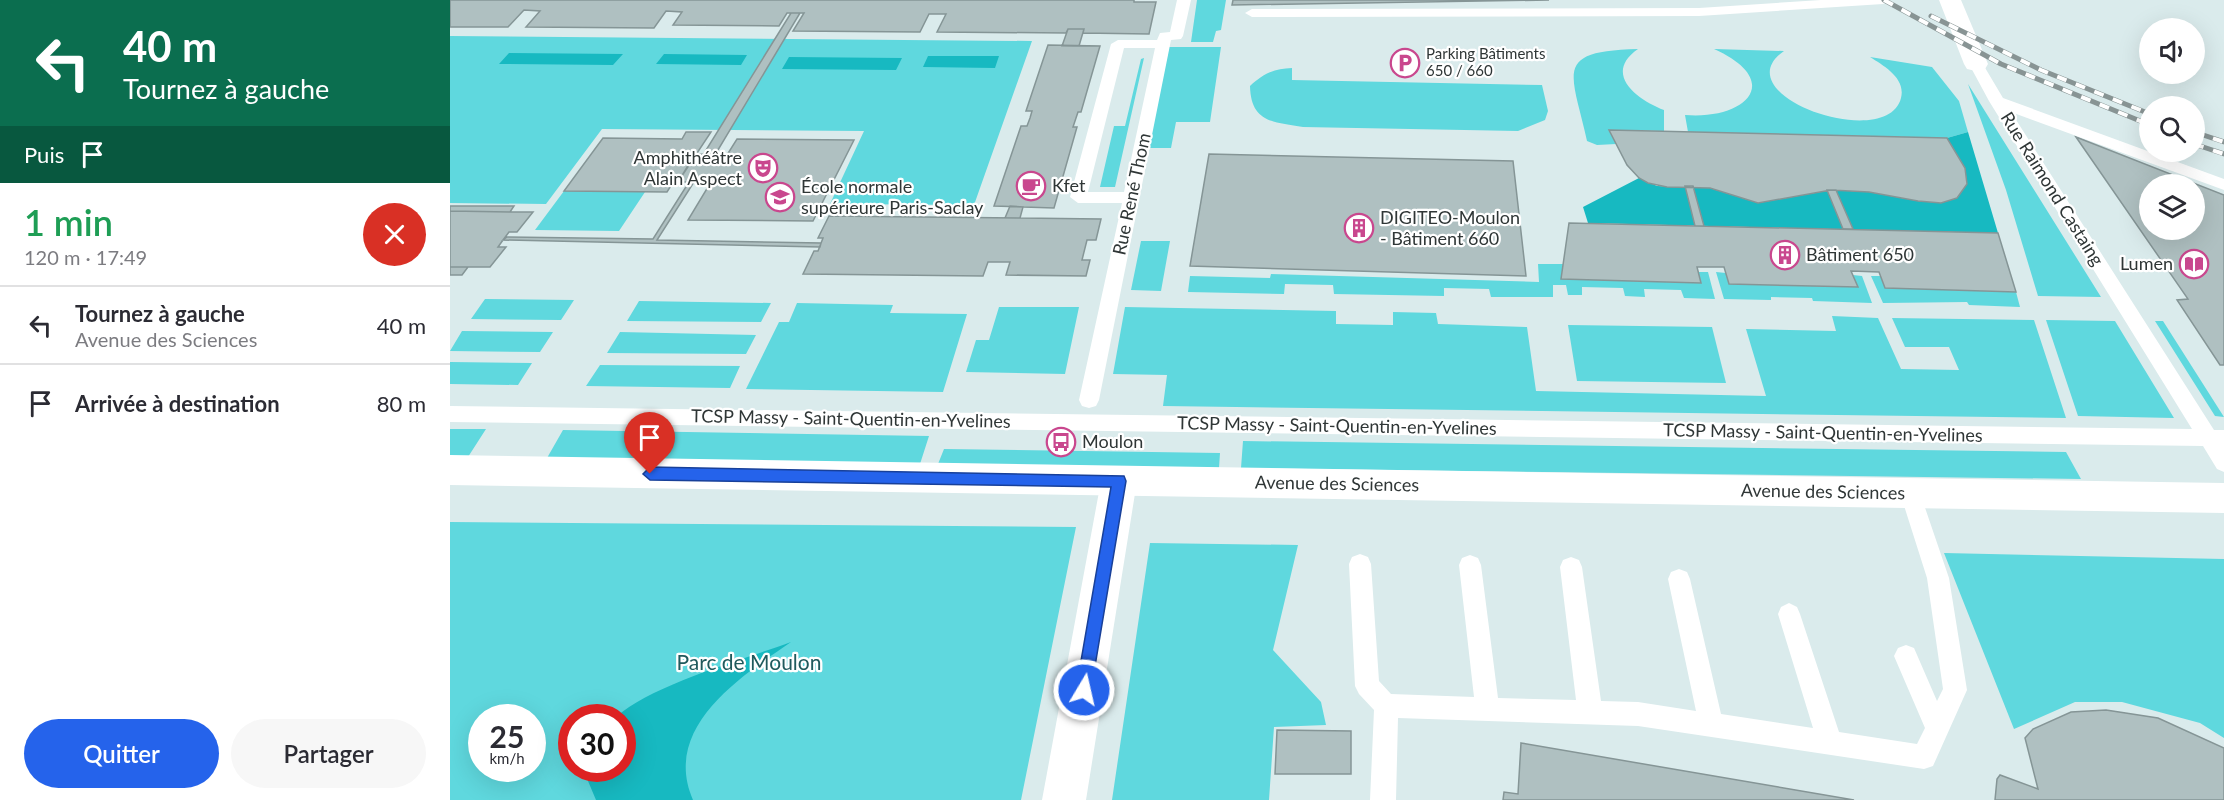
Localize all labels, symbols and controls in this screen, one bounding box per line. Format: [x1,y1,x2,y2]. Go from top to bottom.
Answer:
map controls [2139,18,2205,240]
button: sound [2139,18,2205,84]
text: 40 m [123,21,217,71]
icon: left [24,24,102,102]
place label: Parking Bâtiments 650 / 660 [1426,44,1545,79]
parking icon: Parking Bâtiments 650 / 660 [1389,47,1421,79]
text: Tournez à gauche [123,72,329,105]
button: search [2139,96,2205,162]
street label: Rue Raimond Castaing [1997,108,2109,269]
street label: Rue René Thom [1107,131,1155,257]
icon: arrive [76,138,109,171]
text: Puis [24,141,64,168]
place label: Amphithéâtre Alain Aspect [634,146,743,189]
theatre icon: Amphithéâtre Alain Aspect [747,152,779,184]
cafe icon: Kfet [1015,170,1047,202]
place label: Kfet [1052,174,1086,196]
button: layers [2139,174,2205,240]
place label: École normale supérieure Paris-Saclay [801,175,984,218]
school or university icon: École normale supérieure Paris-Saclay [764,181,796,213]
text: 1 min [24,200,113,244]
button: close [363,203,426,266]
place label: DIGITEO-Moulon - Bâtiment 660 [1380,206,1520,249]
building icon: DIGITEO-Moulon - Bâtiment 660 [1343,212,1375,244]
building icon: Bâtiment 650 [1769,239,1801,271]
place label: Bâtiment 650 [1806,243,1914,265]
text: 120 m · 17:49 [24,245,147,269]
library icon: Lumen [2178,248,2210,280]
place label: Lumen [2120,252,2173,274]
text: Tournez à gauche [75,300,245,327]
icon: left [24,309,57,342]
text: 40 m [377,312,426,339]
text: Avenue des Sciences [75,327,257,351]
icon: arrive [24,387,57,420]
text: Arrivée à destination [75,390,280,417]
text: 80 m [377,390,426,417]
street label: TCSP Massy - Saint-Quentin-en-Yvelines [691,404,1011,432]
street label: TCSP Massy - Saint-Quentin-en-Yvelines [1177,411,1497,439]
pin [624,412,675,474]
street label: TCSP Massy - Saint-Quentin-en-Yvelines [1663,418,1983,446]
icon: arrive [633,421,666,454]
bus stop icon: Moulon [1045,426,1077,458]
place label: Moulon [1082,430,1143,452]
street label: Avenue des Sciences [1255,471,1419,495]
street label: Avenue des Sciences [1741,479,1905,503]
park label: Parc de Moulon [677,649,821,674]
position arrow [1052,658,1116,722]
speed limit sign: 30 [558,704,636,782]
text: 25 [490,718,524,754]
button: Quitter [24,719,219,788]
button: Partager [231,719,426,788]
text: km/h [489,749,525,767]

